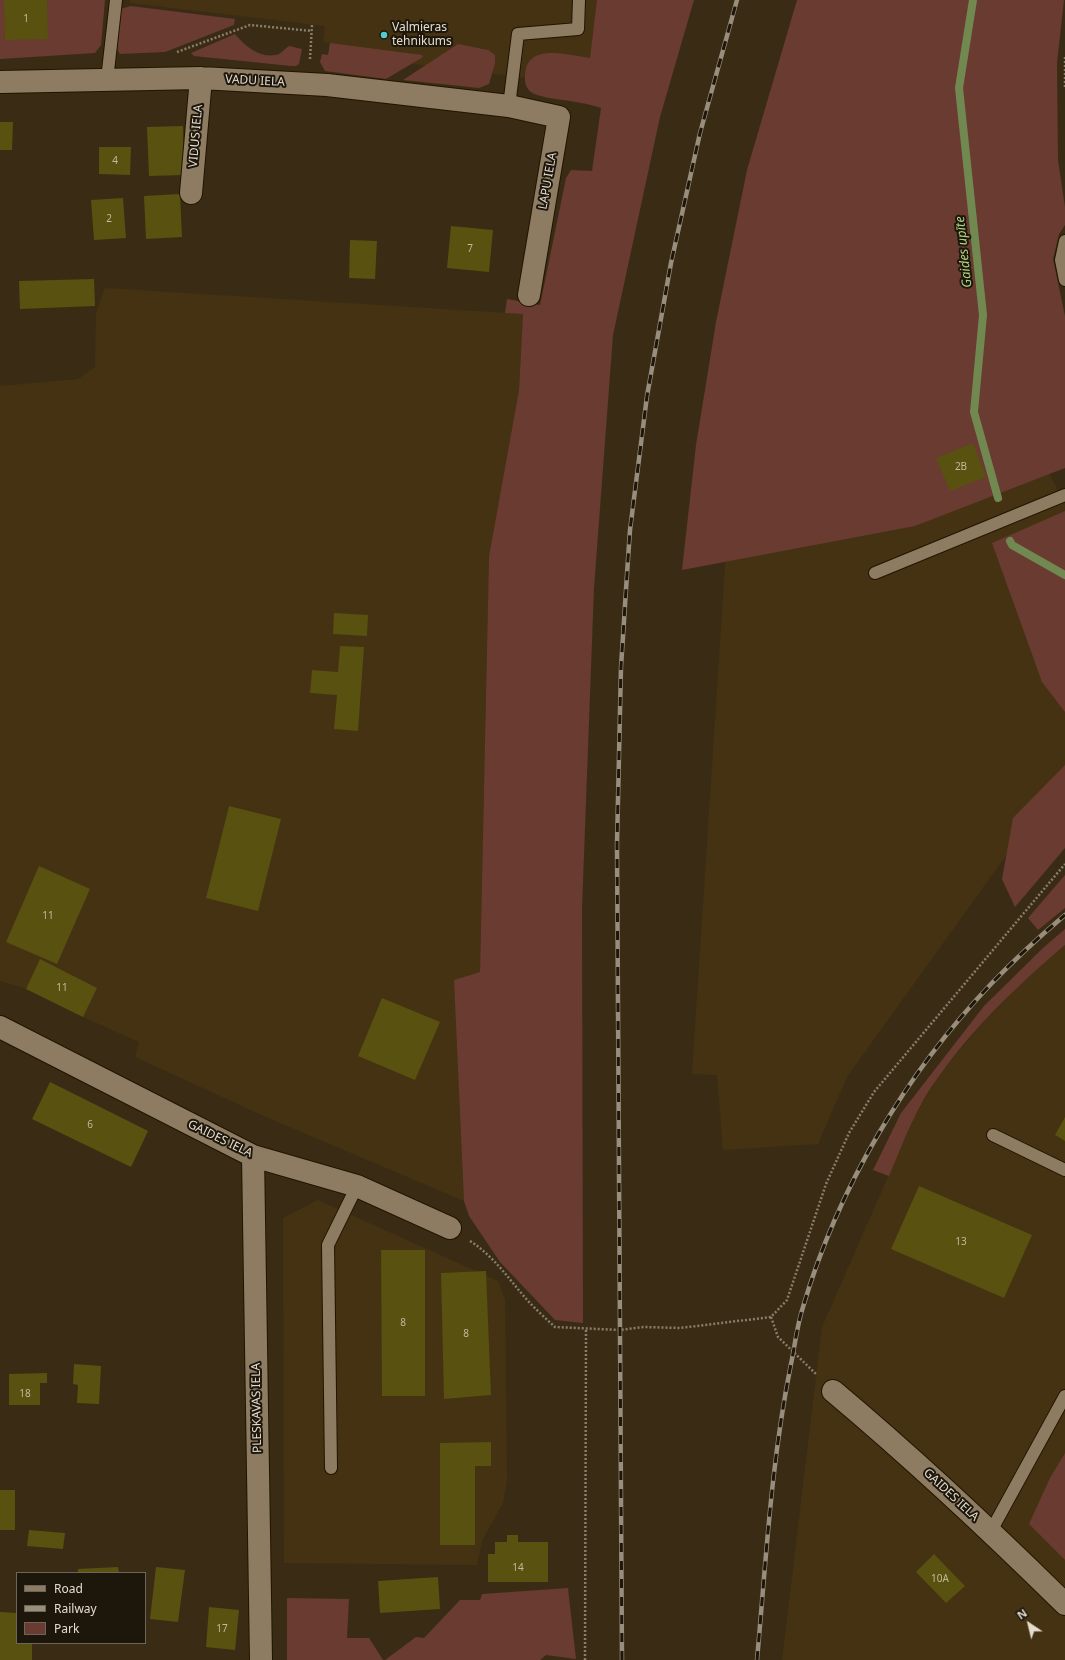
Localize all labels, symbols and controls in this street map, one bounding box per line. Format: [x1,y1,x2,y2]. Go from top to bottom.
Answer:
house number: 1 [23,13,29,25]
place label: Valmieras tehnikums [392,21,452,49]
marker: Valmieras tehnikums [379,30,389,40]
street label: VADU IELA [225,72,285,90]
street label: VIDUS IELA [186,104,206,168]
street label: LAPU IELA [536,151,560,211]
house number: 4 [112,155,118,167]
house number: 2 [106,213,112,225]
water label: Gaides upīte [952,215,976,289]
house number: 7 [467,243,473,255]
house number: 2B [955,461,967,473]
house number: 11 [42,910,54,922]
house number: 11 [56,982,68,994]
street label: GAIDES IELA [185,1117,255,1161]
house number: 6 [87,1119,93,1131]
house number: 13 [955,1236,967,1248]
house number: 8 [400,1317,406,1329]
house number: 8 [463,1328,469,1340]
street label: PLESKAVAS IELA [249,1363,265,1453]
house number: 18 [19,1388,31,1400]
street label: GAIDES IELA [920,1466,982,1524]
house number: 14 [512,1562,524,1574]
legend [16,1572,146,1644]
house number: 10A [931,1573,949,1585]
text: Road [54,1580,83,1597]
text: Railway [54,1600,97,1617]
north arrow [1009,1604,1049,1644]
text: N [1014,1605,1030,1622]
text: Park [54,1620,79,1637]
house number: 17 [216,1623,228,1635]

